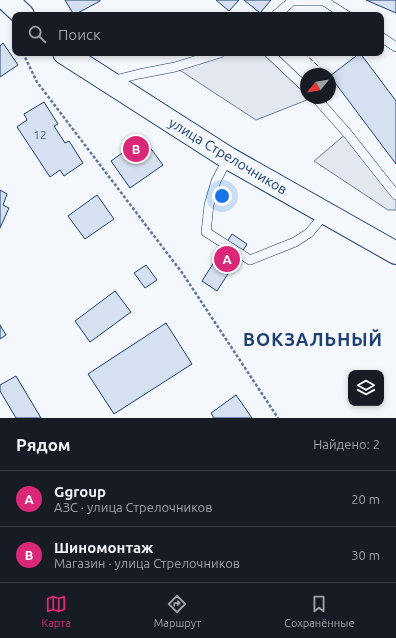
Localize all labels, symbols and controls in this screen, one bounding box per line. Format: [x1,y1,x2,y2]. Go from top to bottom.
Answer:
search box [12,12,384,56]
icon: search [26,23,48,45]
text: Поиск [58,26,101,43]
north arrow [300,68,336,104]
street label: улица Стрелочников [166,114,290,198]
house number: 12 [33,128,47,141]
pin: B [123,134,149,164]
your location [212,186,232,206]
pin: A [214,244,240,274]
district label: ВОКЗАЛЬНЫЙ [243,329,383,349]
map controls [348,370,384,406]
button: layers [348,370,384,406]
text: Рядом [16,435,71,454]
text: Найдено: 2 [313,437,380,451]
text: Ggroup [54,483,106,500]
text: A [24,492,34,506]
text: 20 m [351,492,380,506]
text: АЗС · улица Стрелочников [54,500,212,514]
text: Шиномонтаж [54,539,153,556]
text: B [25,548,33,562]
text: 30 m [351,548,380,562]
text: Магазин · улица Стрелочников [54,556,240,570]
tab: Карта [41,593,71,629]
tab: Маршрут [154,593,201,629]
tab: Сохранённые [284,593,354,629]

